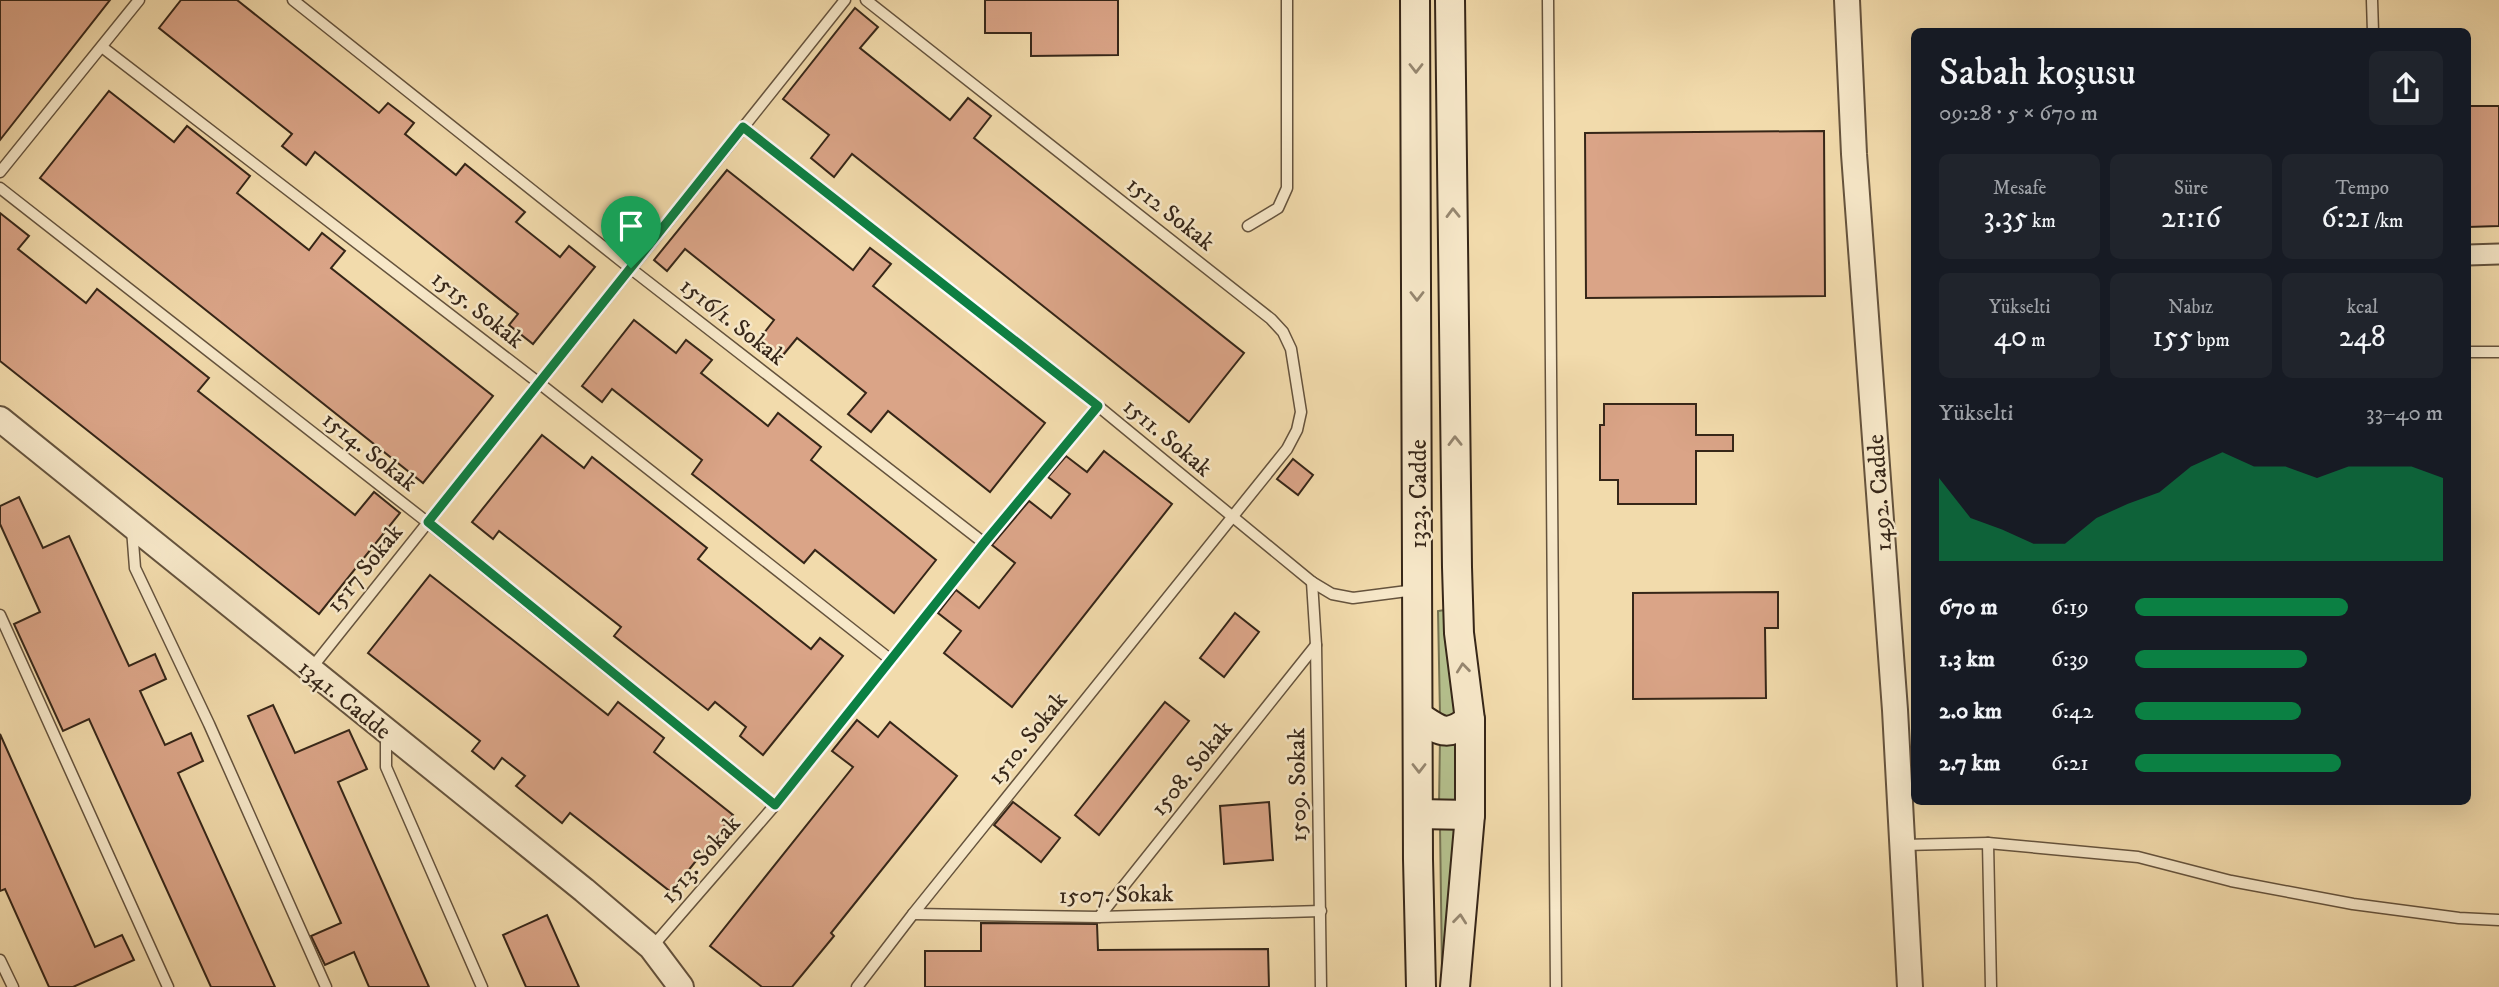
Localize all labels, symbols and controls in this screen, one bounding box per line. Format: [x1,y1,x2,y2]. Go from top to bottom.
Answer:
text: Sabah koşusu [1939,49,2136,97]
button: share [2369,51,2443,125]
one-way arrow [1408,63,1424,74]
text: 09:28 · 5 × 670 m [1939,99,2098,128]
street label: 1512 Sokak [1120,170,1221,258]
text: Mesafe [1993,177,2046,200]
text: Süre [2174,177,2208,200]
text: Tempo [2336,177,2389,200]
pin [601,196,661,268]
text: 3.35 [1984,200,2028,237]
text: 21:16 [2161,200,2221,237]
text: 6:21 [2321,200,2370,237]
icon: arrive [612,207,650,245]
one-way arrow [1445,207,1461,218]
text: km [2028,210,2056,233]
text: /km [2370,210,2403,233]
street label: 1515. Sokak [425,264,530,355]
street label: 1516/1. Sokak [673,271,791,372]
one-way arrow [1409,291,1425,301]
text: Yükselti [1989,296,2050,319]
text: Nabız [2168,296,2214,319]
text: kcal [2347,296,2378,319]
text: 40 [1994,319,2027,356]
text: 155 [2152,319,2193,356]
text: 248 [2339,319,2386,356]
text: m [2027,329,2046,352]
text: bpm [2193,329,2230,352]
street label: 1511. Sokak [1117,392,1218,484]
text: Yükselti [1939,399,2013,428]
text: 33–40 m [2366,399,2443,428]
street label: 1514. Sokak [316,405,423,498]
street label: 1492. Cadde [1861,433,1899,553]
one-way arrow [1448,435,1463,446]
street label: 1323. Cadde [1404,439,1434,549]
street label: 1517 Sokak [320,518,410,619]
text: 670 m [1939,593,1998,622]
text: 6:19 [2051,593,2089,622]
text: 1.3 km [1939,645,1995,674]
text: 6:39 [2051,645,2089,674]
street label: 1341. Cadde [292,653,397,746]
one-way arrow [1456,662,1471,673]
street label: 1510. Sokak [981,686,1074,791]
text: 2.0 km [1939,697,2002,726]
text: 6:42 [2051,697,2094,726]
street label: 1508. Sokak [1144,715,1240,823]
street label: 1509. Sokak [1282,727,1314,842]
text: 2.7 km [1939,749,2000,778]
text: 6:21 [2051,749,2089,778]
one-way arrow [1411,763,1426,774]
street label: 1513. Sokak [654,809,747,910]
street label: 1507. Sokak [1058,879,1174,911]
one-way arrow [1452,913,1467,924]

